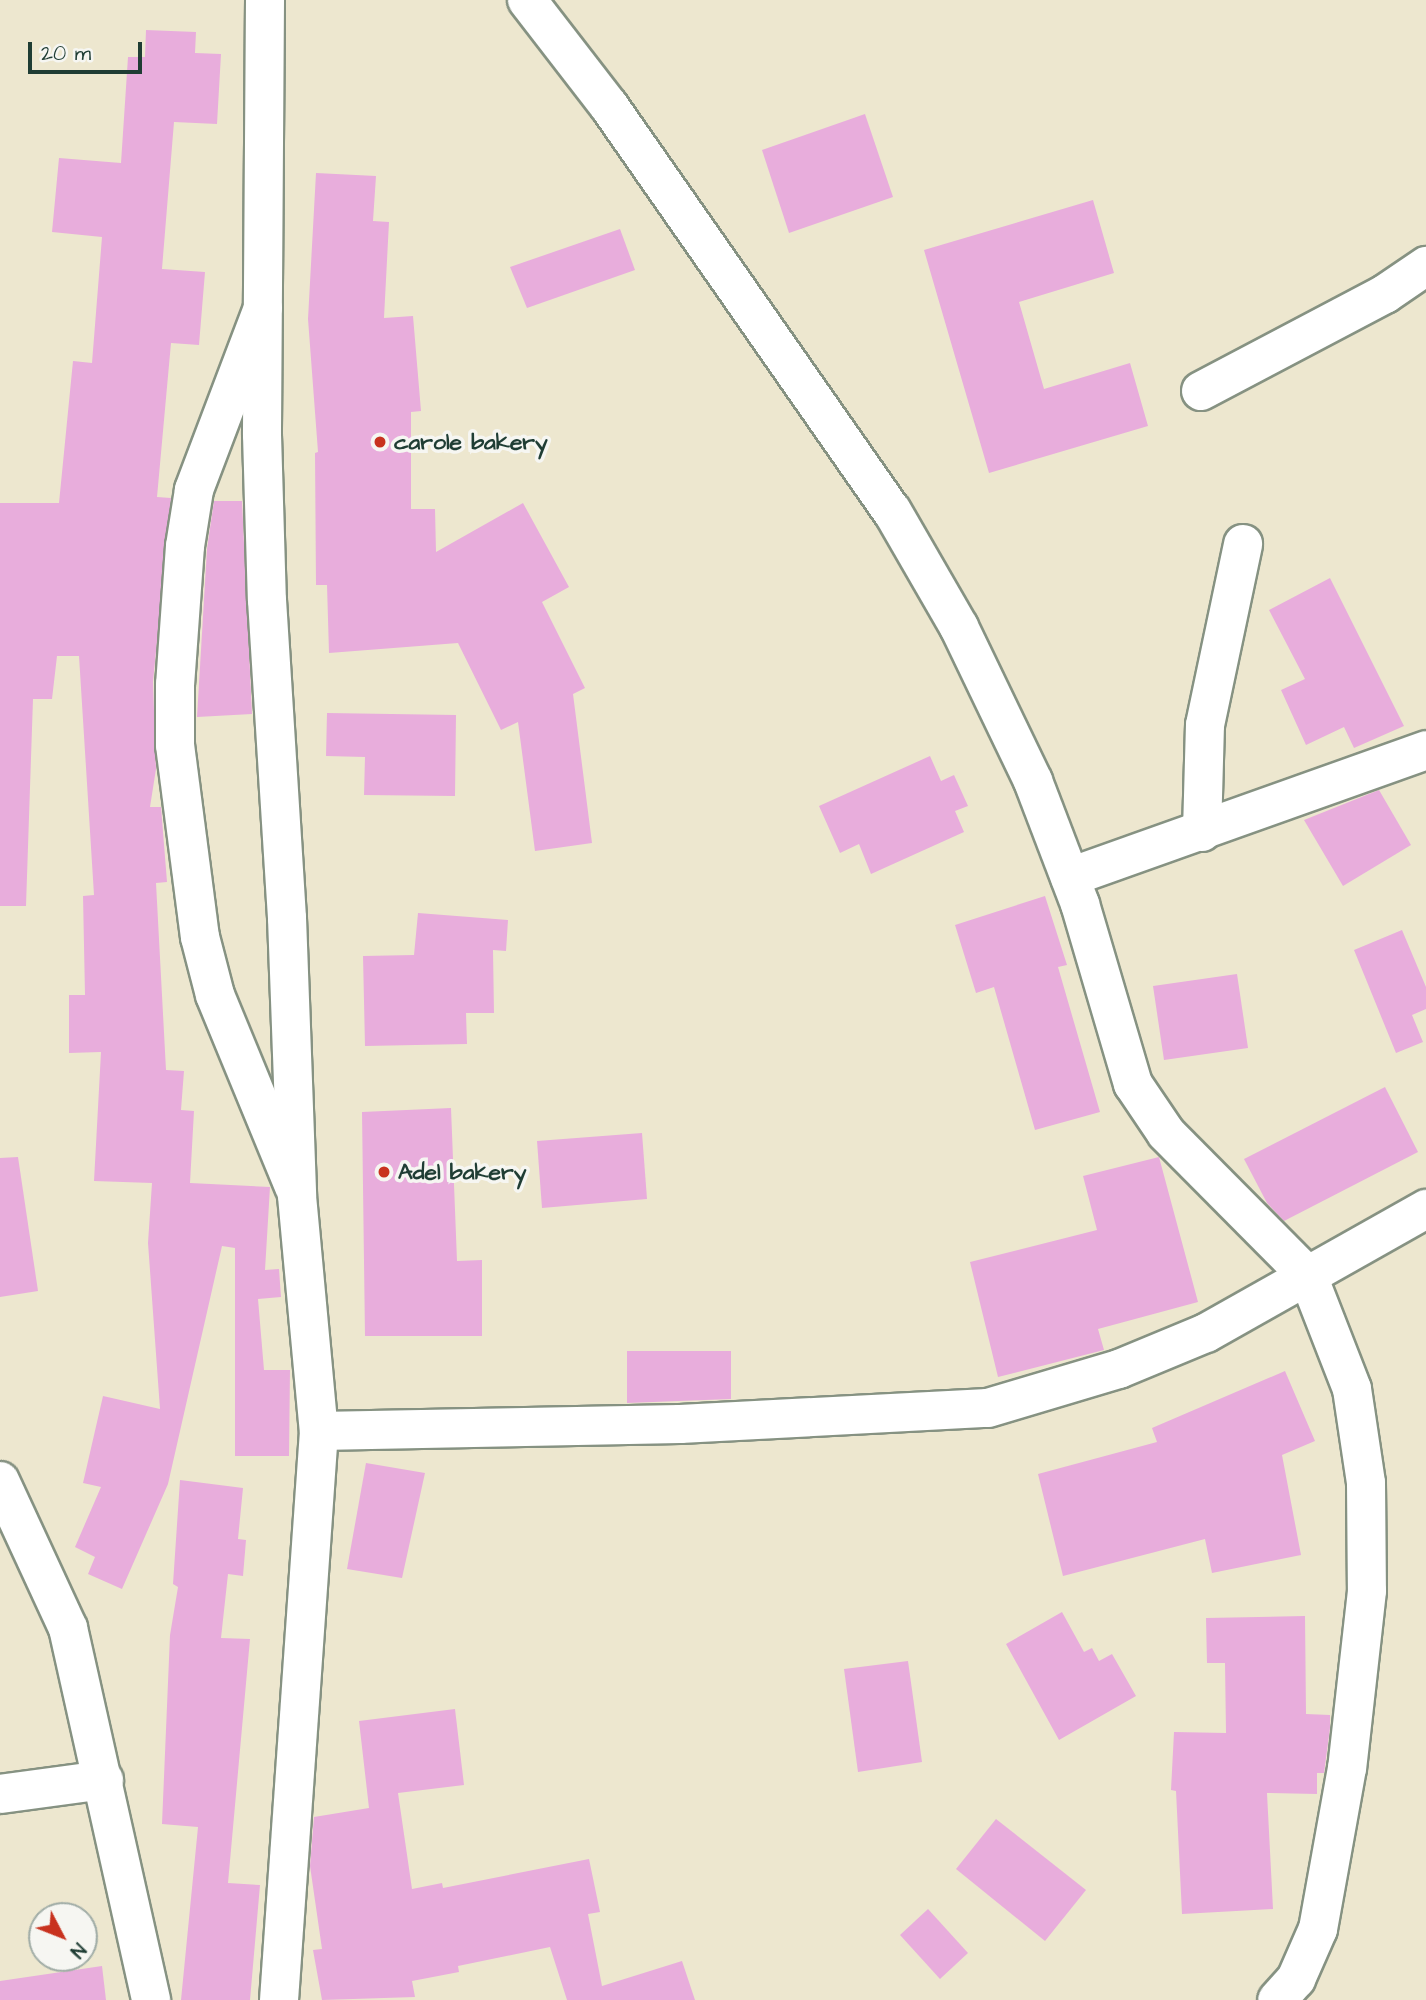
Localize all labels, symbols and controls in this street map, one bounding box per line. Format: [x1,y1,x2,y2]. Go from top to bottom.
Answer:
scale bar [32,28,145,72]
text: 20 m [41,39,91,68]
place label: carole bakery [394,428,548,456]
marker: carole bakery [372,434,388,450]
place label: Adel bakery [398,1158,526,1186]
marker: Adel bakery [376,1164,392,1180]
north arrow [28,1902,98,1972]
text: N [63,1937,92,1964]

